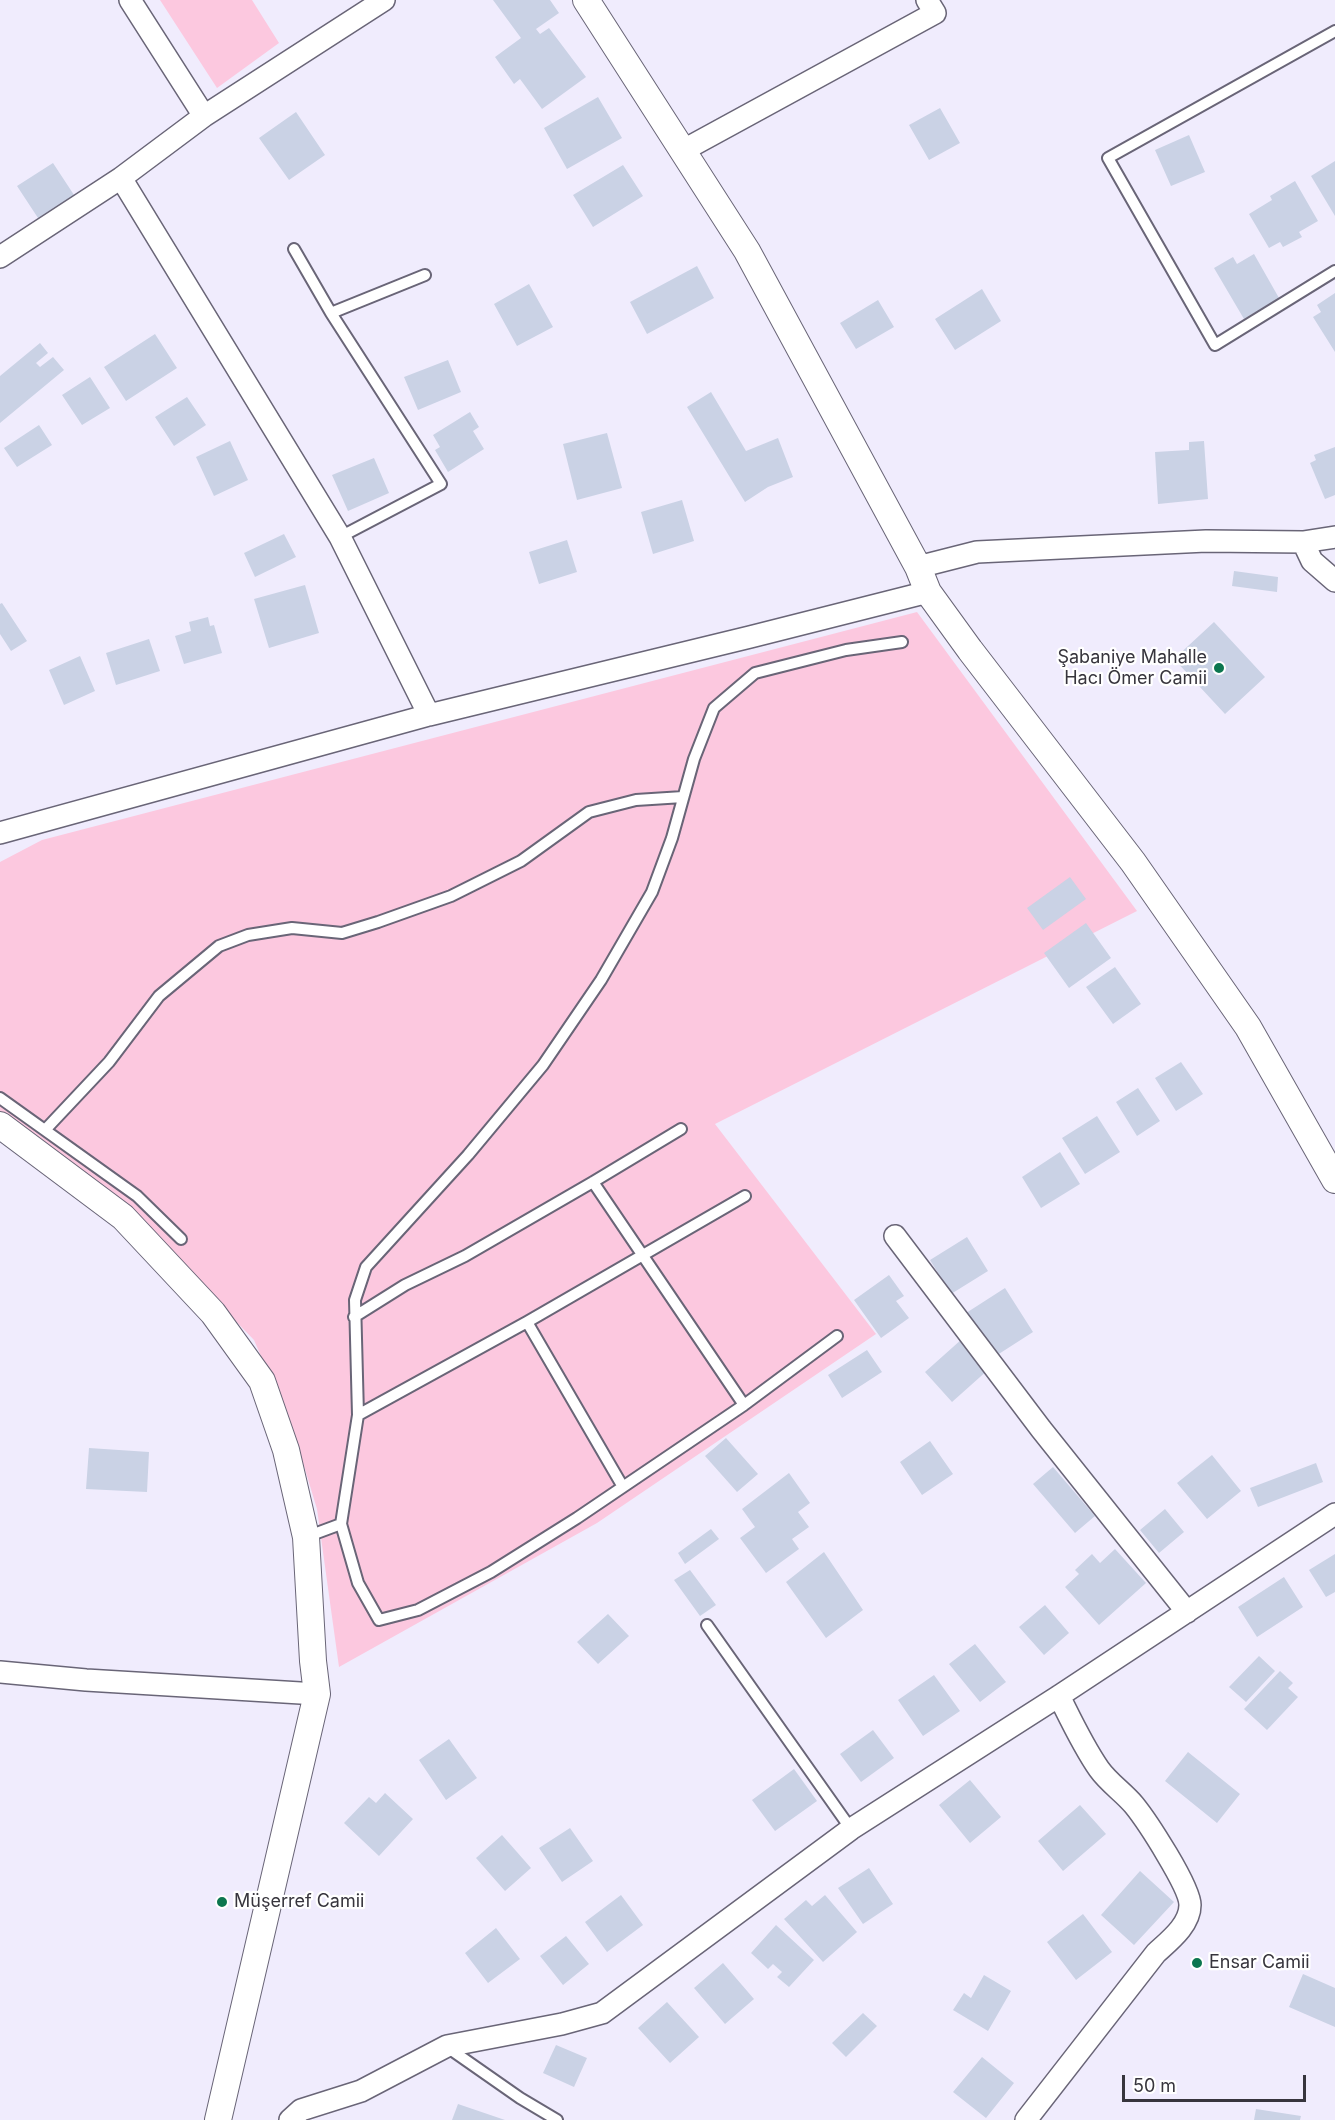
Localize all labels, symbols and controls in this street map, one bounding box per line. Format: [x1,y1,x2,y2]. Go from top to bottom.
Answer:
place label: Şabaniye Mahalle Hacı Ömer Camii [1057,647,1207,690]
marker: Şabaniye Mahalle Hacı Ömer Camii [1212,661,1226,675]
place label: Müşerref Camii [234,1891,364,1913]
marker: Müşerref Camii [215,1895,229,1909]
place label: Ensar Camii [1209,1952,1310,1974]
marker: Ensar Camii [1190,1956,1204,1970]
scale bar [1125,2063,1310,2101]
text: 50 m [1133,2075,1176,2096]

